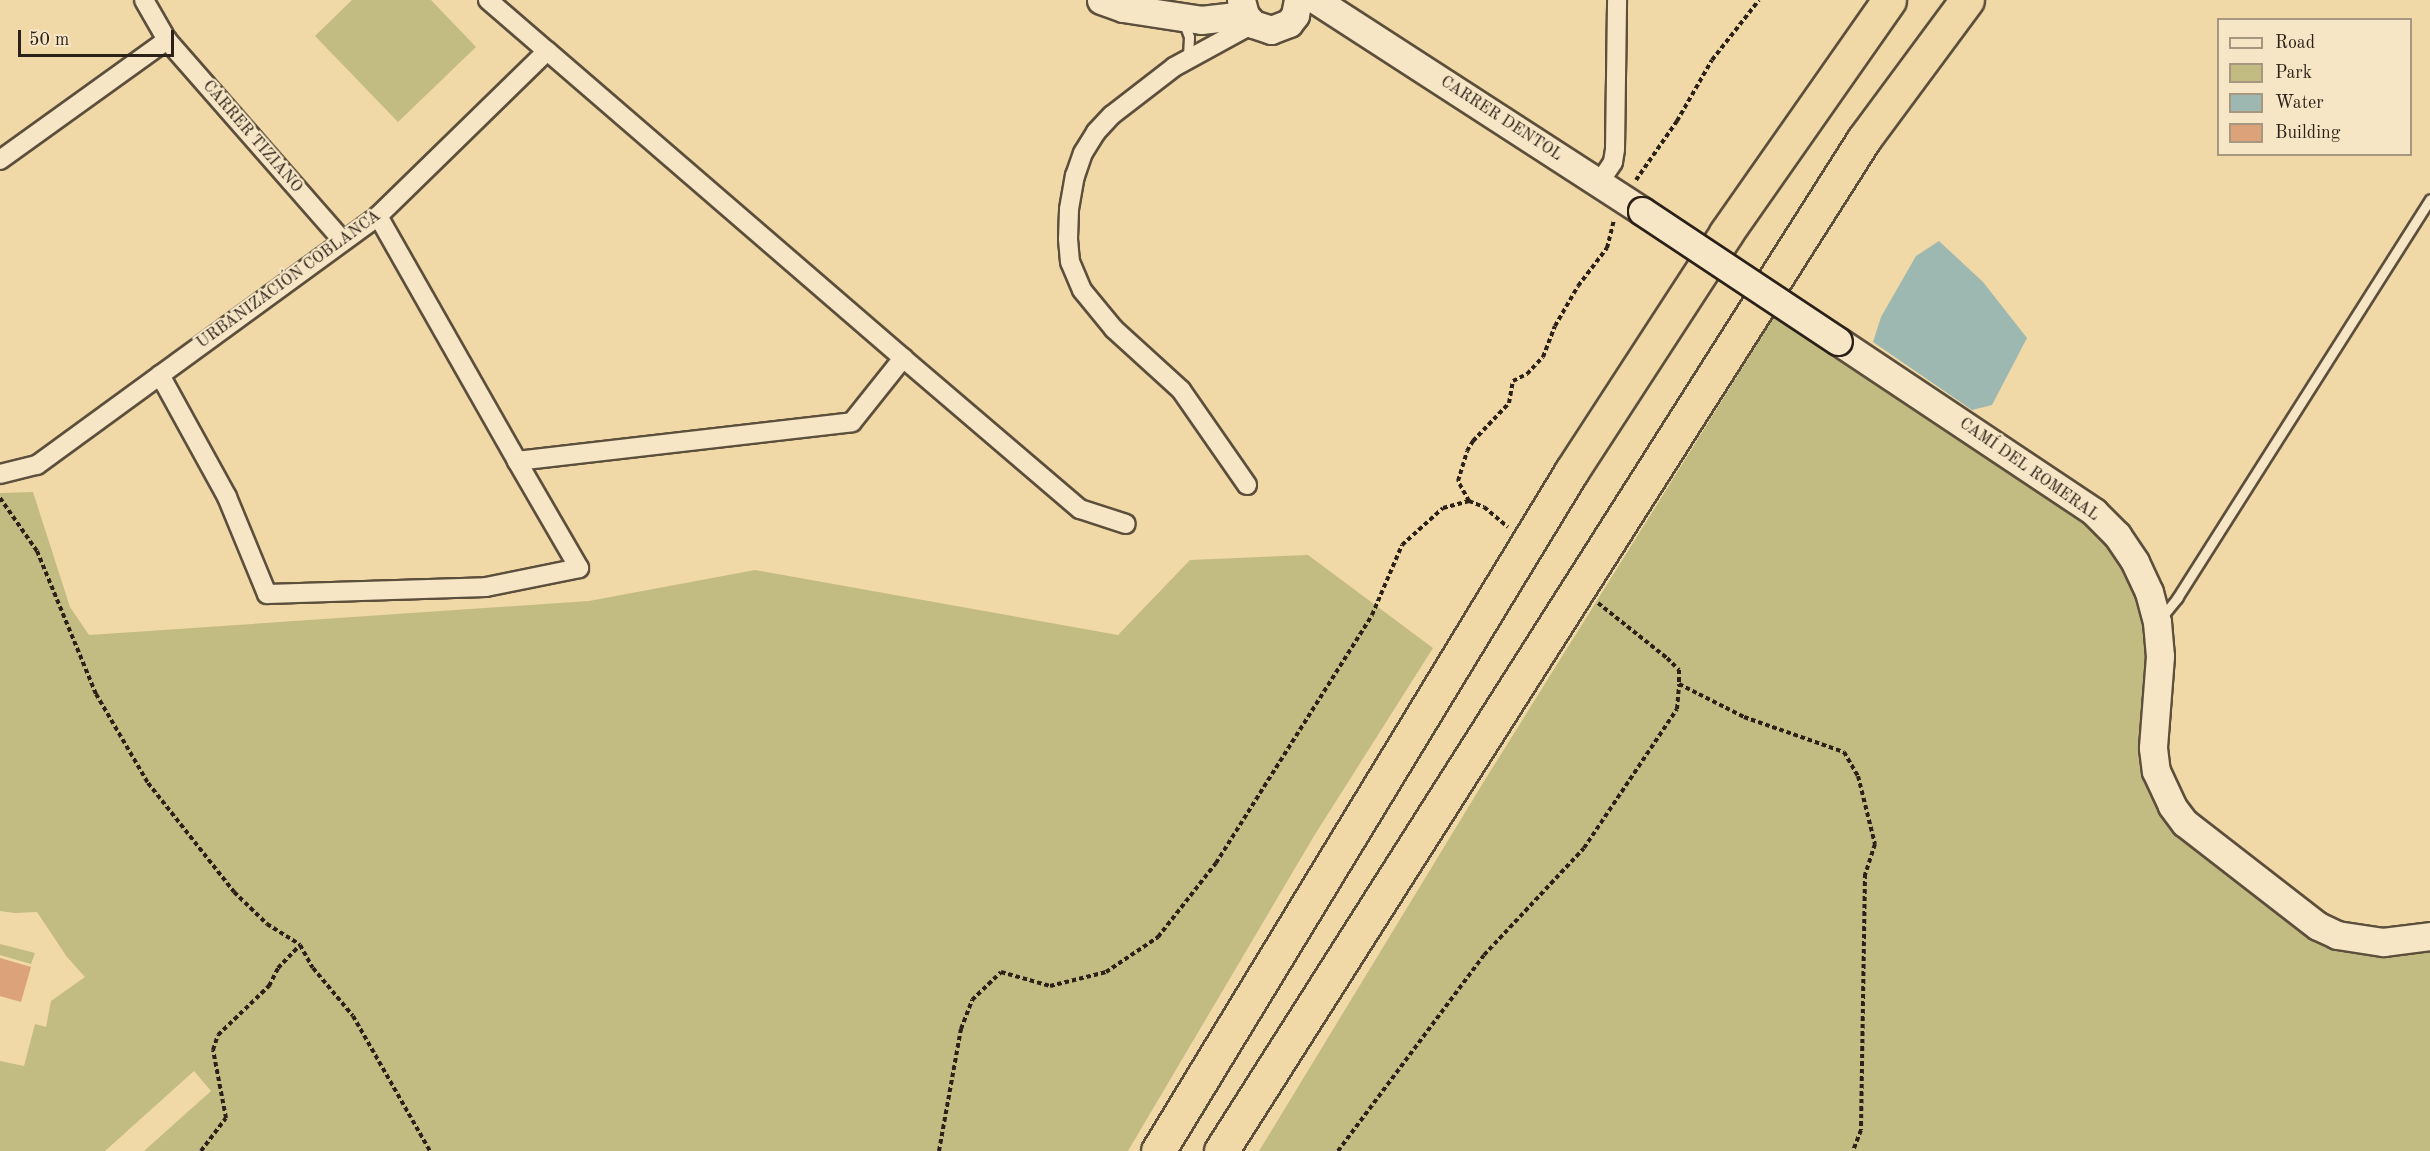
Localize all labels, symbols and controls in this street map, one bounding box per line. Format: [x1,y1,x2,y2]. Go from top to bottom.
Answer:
scale bar [21,18,177,56]
legend [2217,18,2412,156]
text: 50 m [29,31,69,49]
text: Road [2275,34,2315,52]
text: Park [2275,64,2312,82]
street label: CARRER DENTOL [1437,73,1565,165]
street label: CARRER TIZIANO [198,77,306,197]
text: Water [2275,94,2324,112]
text: Building [2275,124,2340,142]
street label: URBANIZACIÓN COBLANCA [193,207,385,353]
street label: CAMÍ DEL ROMERAL [1955,414,2103,526]

